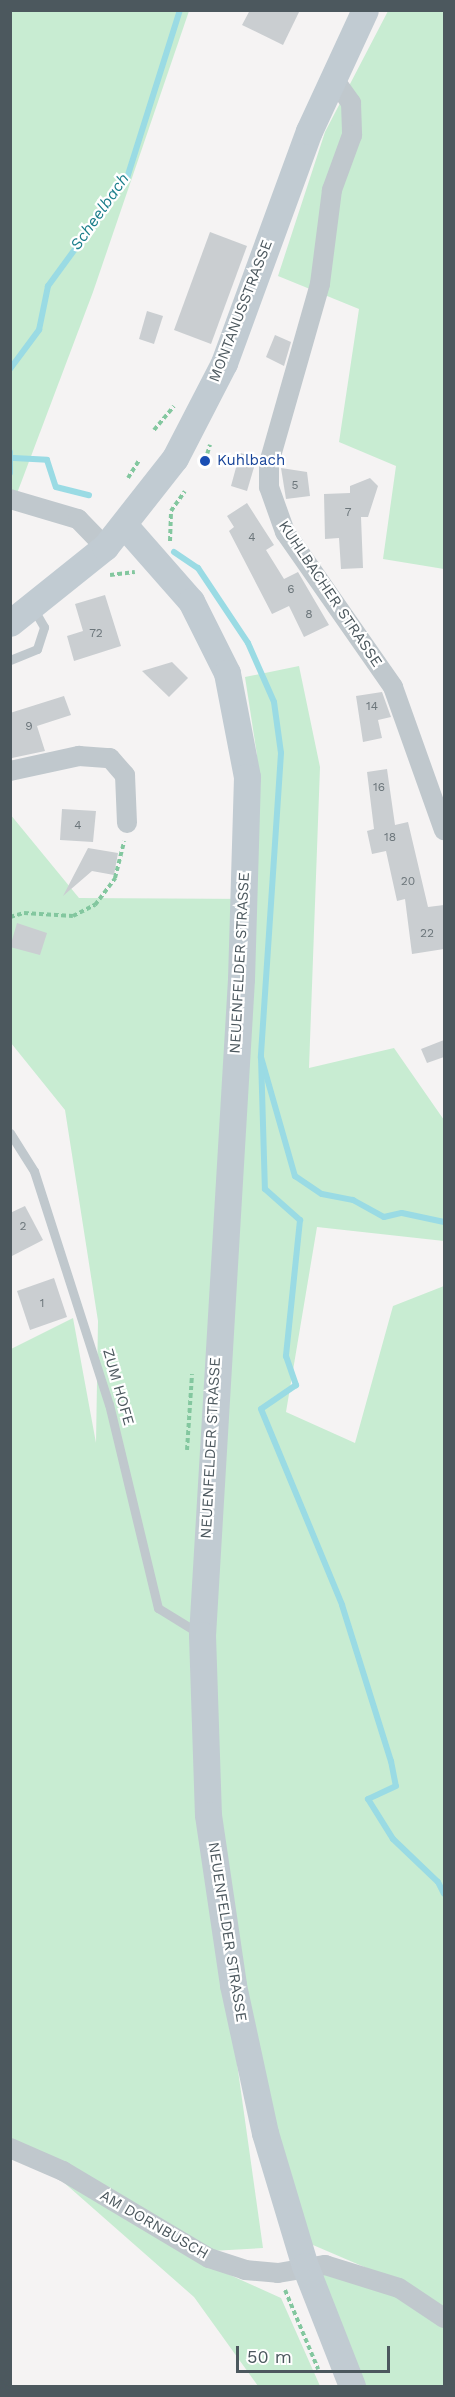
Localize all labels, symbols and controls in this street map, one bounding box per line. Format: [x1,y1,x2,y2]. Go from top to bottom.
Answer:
water label: Scheelbach [67,170,133,254]
street label: MONTANUSSTRASSE [206,237,276,385]
place label: Kuhlbach [217,452,285,470]
marker: Kuhlbach [198,454,212,468]
house number: 5 [292,479,298,493]
house number: 7 [345,506,351,520]
street label: KUHLBACHER STRASSE [274,518,386,670]
house number: 4 [248,531,256,545]
house number: 6 [287,583,295,597]
house number: 8 [305,608,313,622]
house number: 72 [89,627,103,641]
house number: 14 [366,700,378,714]
house number: 9 [25,720,33,734]
house number: 16 [373,781,385,795]
house number: 4 [74,819,82,833]
house number: 18 [384,831,396,845]
street label: NEUENFELDER STRASSE [226,872,254,1054]
house number: 20 [401,875,415,889]
house number: 22 [420,927,434,941]
house number: 2 [20,1220,26,1234]
house number: 1 [40,1297,44,1311]
street label: ZUM HOFE [98,1347,138,1427]
street label: NEUENFELDER STRASSE [197,1357,225,1539]
street label: NEUENFELDER STRASSE [204,1841,250,2023]
street label: AM DORNBUSCH [97,2187,211,2263]
scale bar [239,2334,394,2372]
text: 50 m [247,2346,292,2367]

